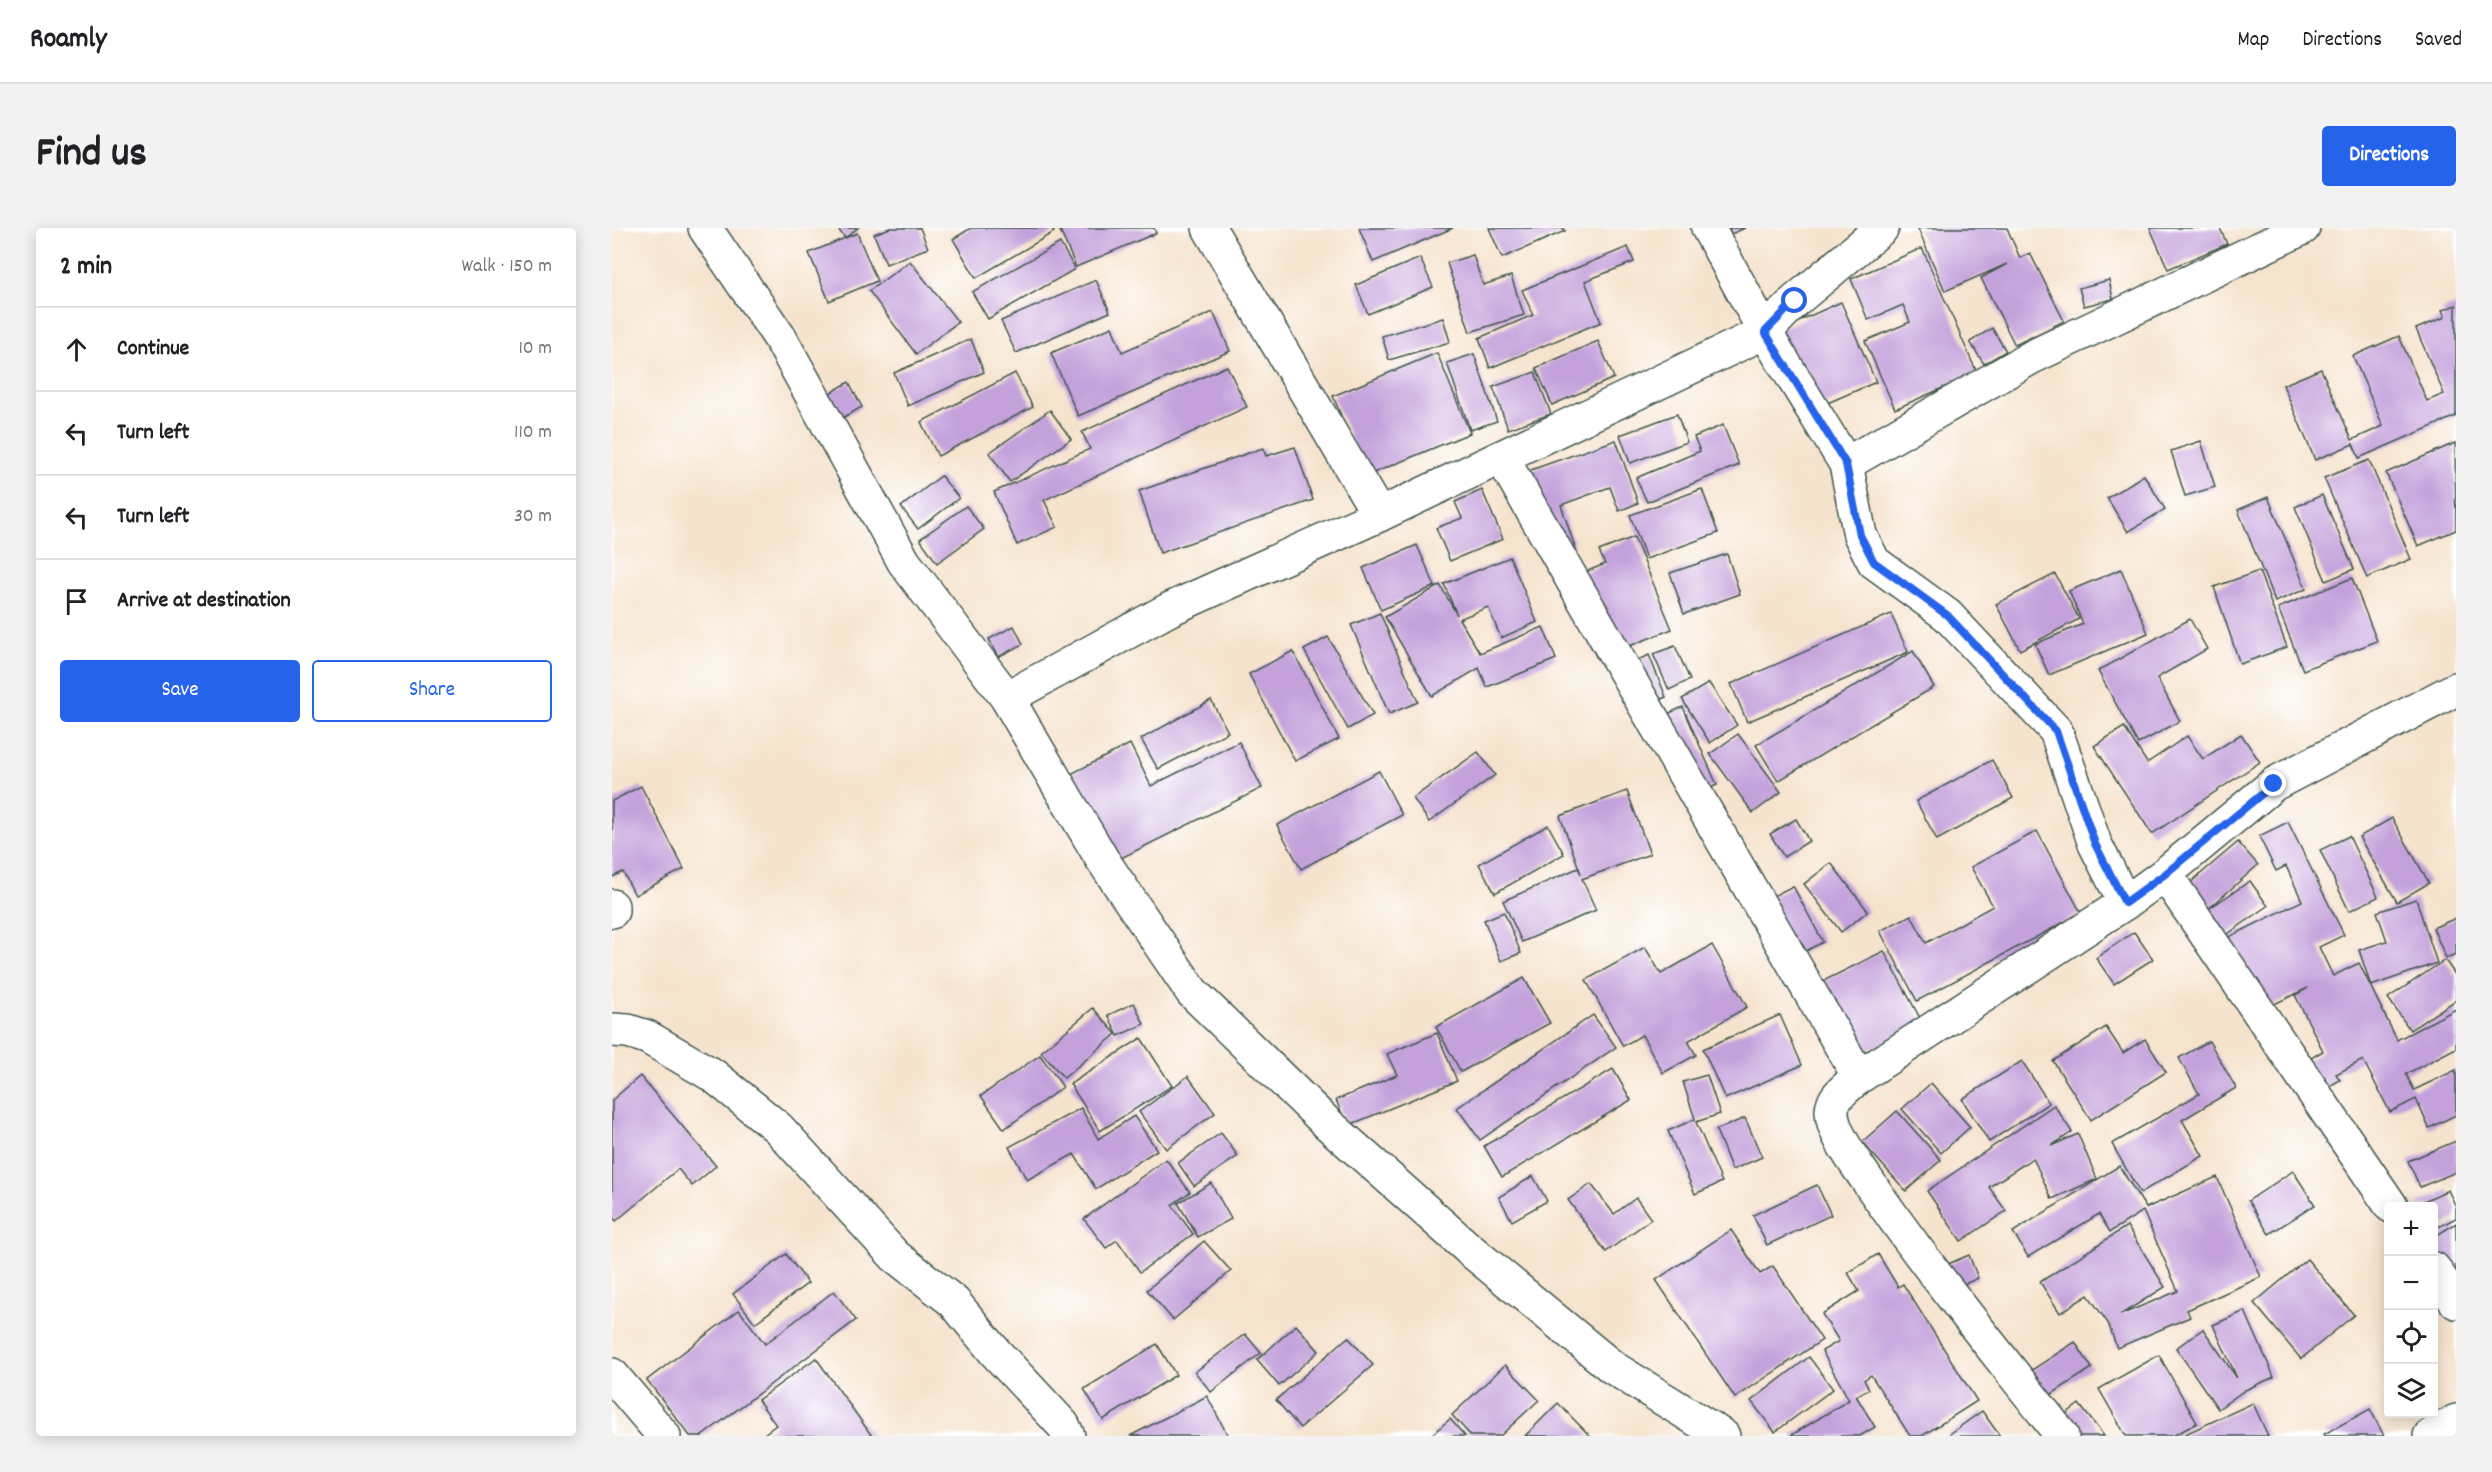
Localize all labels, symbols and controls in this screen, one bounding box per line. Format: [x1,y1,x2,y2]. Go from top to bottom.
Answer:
text: Roamly [30,21,106,61]
text: Map [2238,26,2269,56]
text: Directions [2302,26,2382,56]
text: Saved [2415,26,2462,56]
text: Find us [36,126,147,186]
button: Directions [2322,126,2456,186]
text: 2 min [60,249,112,286]
text: Walk · 150 m [462,253,552,281]
route start [1781,287,1807,313]
icon: ahead [60,333,93,366]
text: Continue [117,334,189,365]
text: 10 m [518,335,552,363]
icon: left [60,417,93,450]
text: Turn left [117,418,189,449]
text: 110 m [514,419,552,447]
icon: left [60,501,93,534]
text: Turn left [117,502,189,533]
text: 30 m [514,503,552,531]
icon: arrive [60,585,93,618]
text: Arrive at destination [117,586,291,617]
button: Save [60,660,300,722]
button: Share [312,660,552,722]
route end [2260,770,2286,796]
map controls [2384,1202,2438,1418]
button: + [2384,1202,2438,1256]
button: − [2384,1256,2438,1310]
button: locate [2384,1310,2438,1364]
button: layers [2384,1364,2438,1418]

